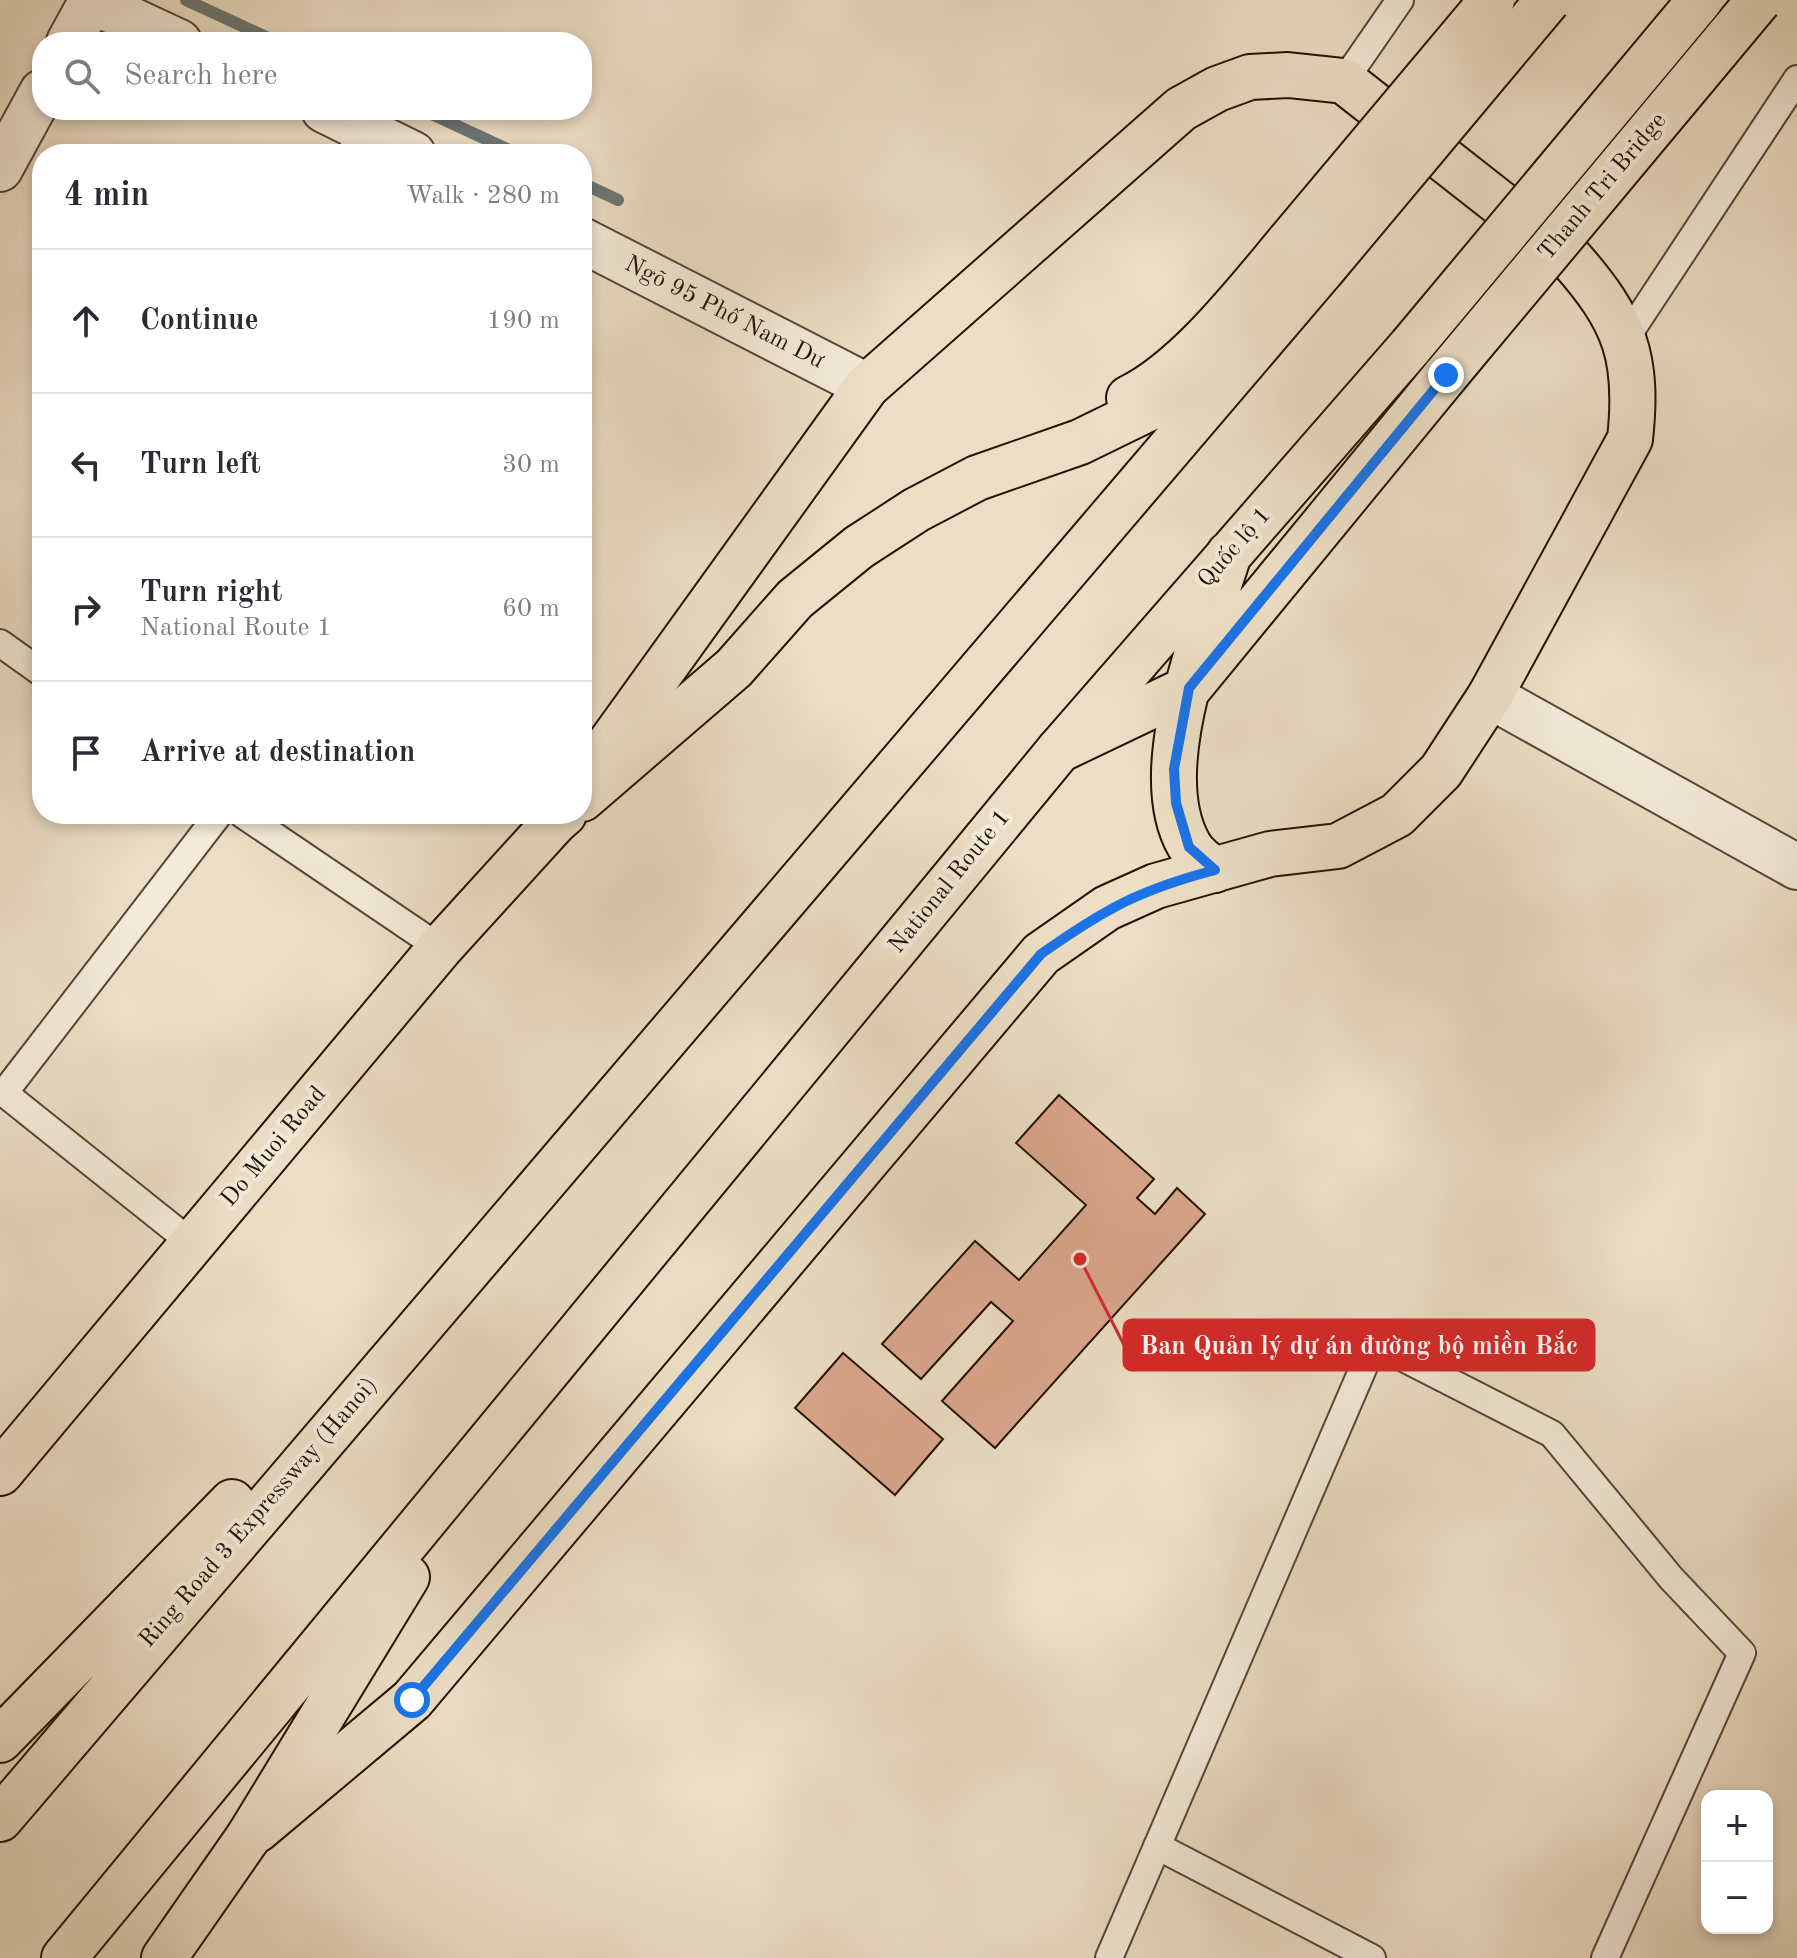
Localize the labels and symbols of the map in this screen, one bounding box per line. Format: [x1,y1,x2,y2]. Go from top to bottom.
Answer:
street label: Thanh Tri Bridge [1535,109,1671,265]
street label: Ngõ 95 Phố Nam Dư [620,251,828,374]
route end [1428,357,1464,393]
street label: Quốc lộ 1 [1193,503,1276,593]
street label: National Route 1 [885,806,1015,958]
street label: Do Muoi Road [217,1082,331,1212]
callout: Ban Quản lý dự án đường bộ miền Bắc [1124,1320,1594,1370]
text: Ban Quản lý dự án đường bộ miền Bắc [1140,1330,1578,1360]
street label: Ring Road 3 Expressway (Hanoi) [135,1373,383,1653]
route start [394,1682,430,1718]

